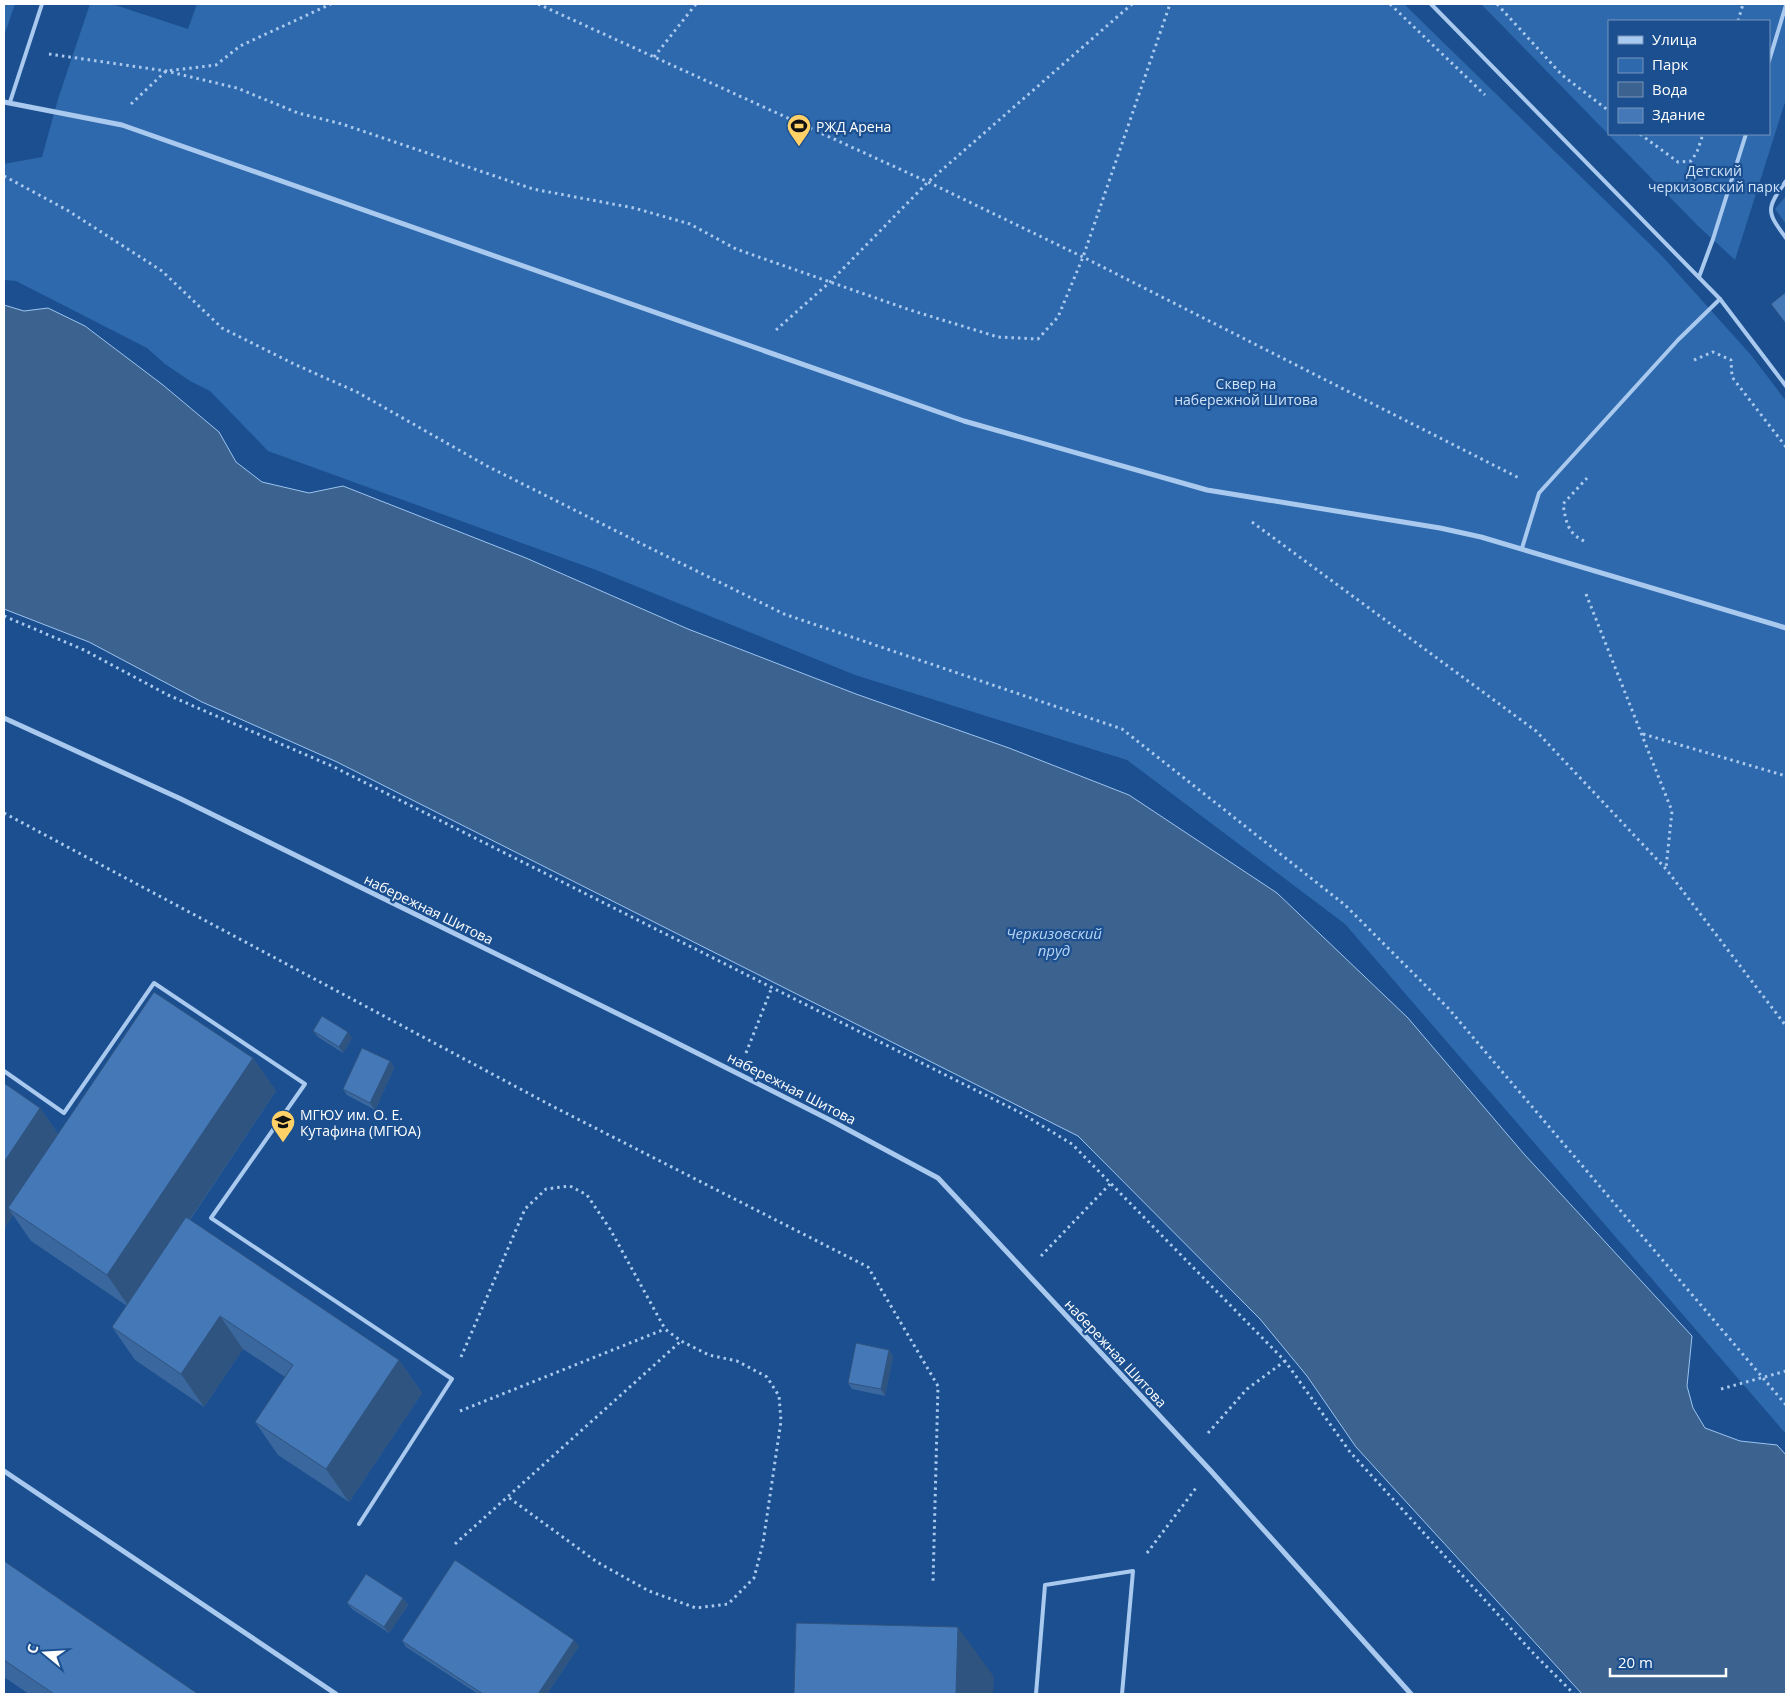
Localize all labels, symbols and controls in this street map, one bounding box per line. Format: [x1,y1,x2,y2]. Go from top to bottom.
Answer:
legend [1608,20,1770,135]
text: Улица [1652,29,1697,49]
text: Парк [1652,54,1688,74]
text: Вода [1652,79,1688,99]
text: Здание [1652,104,1705,124]
sports icon: РЖД Арена [786,113,812,147]
place label: РЖД Арена [816,117,891,136]
park label: Детский черкизовский парк [1648,161,1781,196]
park label: Сквер на набережной Шитова [1174,374,1318,409]
street label: набережная Шитова [361,869,497,949]
water label: Черкизовский пруд [1006,923,1102,960]
street label: набережная Шитова [725,1047,859,1129]
place label: МГЮУ им. О. Е. Кутафина (МГЮА) [300,1105,421,1140]
school or university icon: МГЮУ им. О. Е. Кутафина (МГЮА) [270,1109,296,1143]
street label: набережная Шитова [1061,1295,1171,1411]
north arrow [20,1628,70,1678]
text: С [22,1642,43,1656]
scale bar [1610,1646,1726,1678]
text: 20 m [1618,1652,1653,1672]

